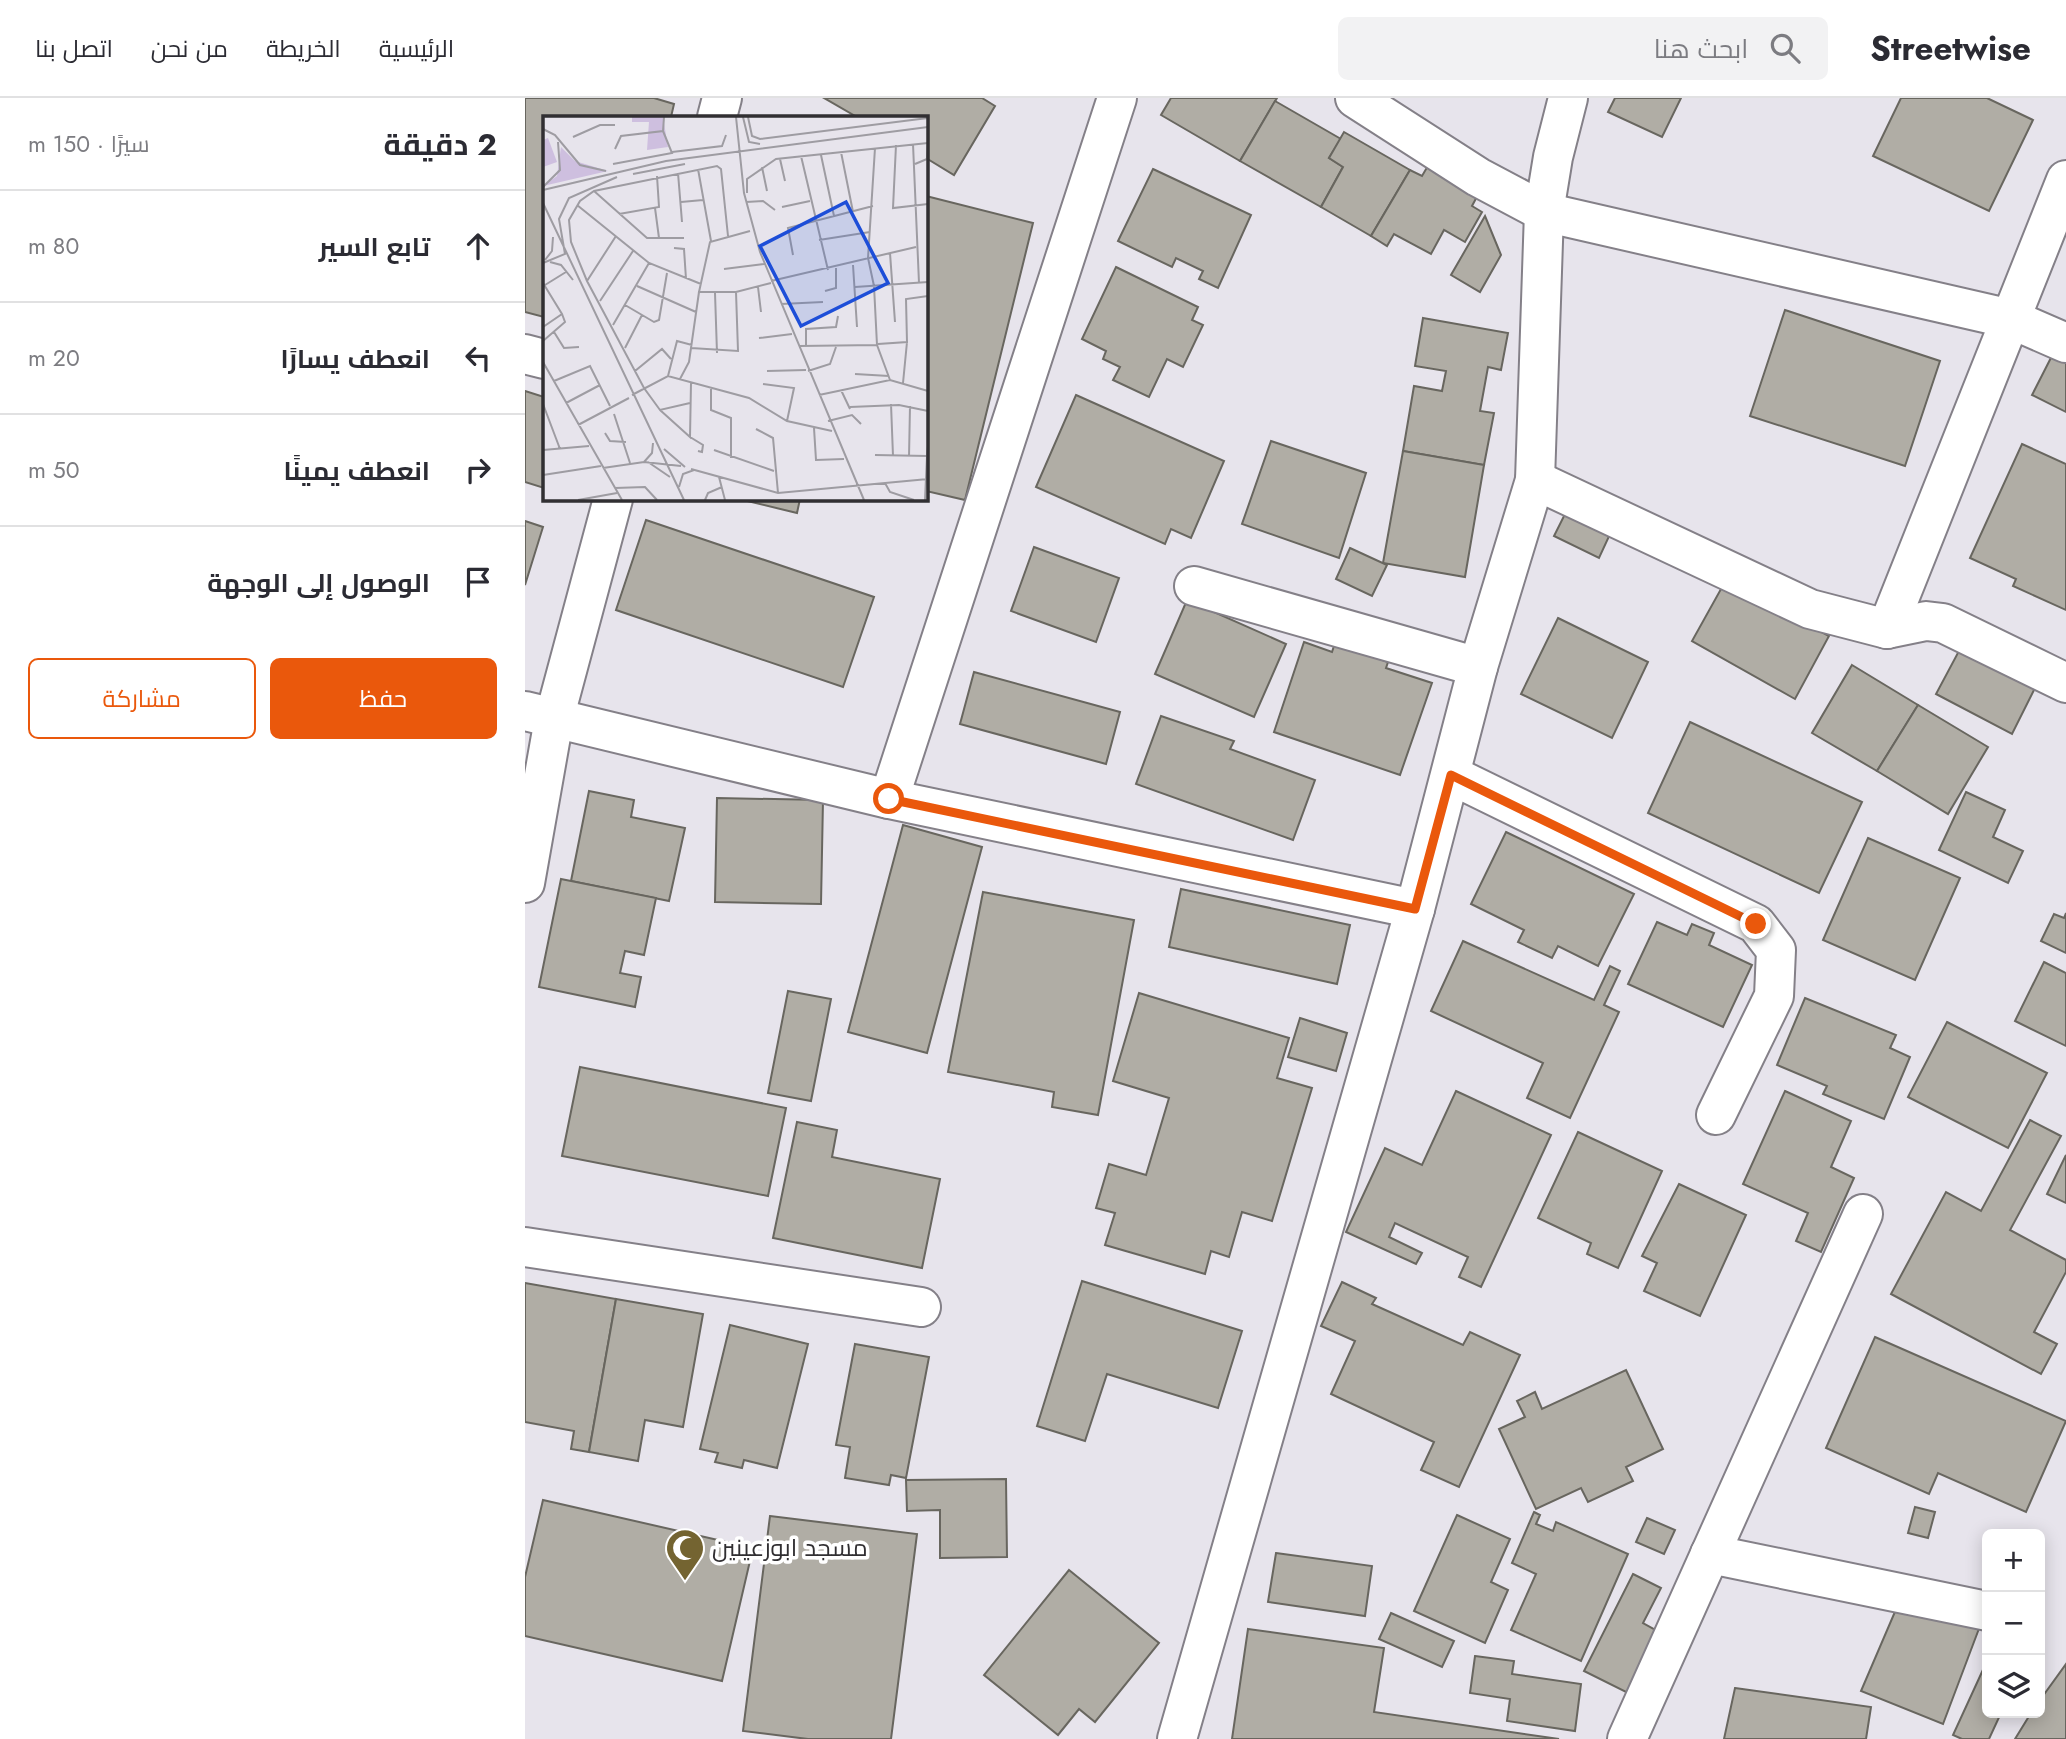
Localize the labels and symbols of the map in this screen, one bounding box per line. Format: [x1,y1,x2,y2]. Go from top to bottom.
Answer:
inset map [543,116,927,500]
route start [873,783,904,814]
route end [1740,908,1771,939]
mosque icon: مسجد ابوزعينين [664,1527,706,1582]
place label: مسجد ابوزعينين [712,1530,868,1565]

